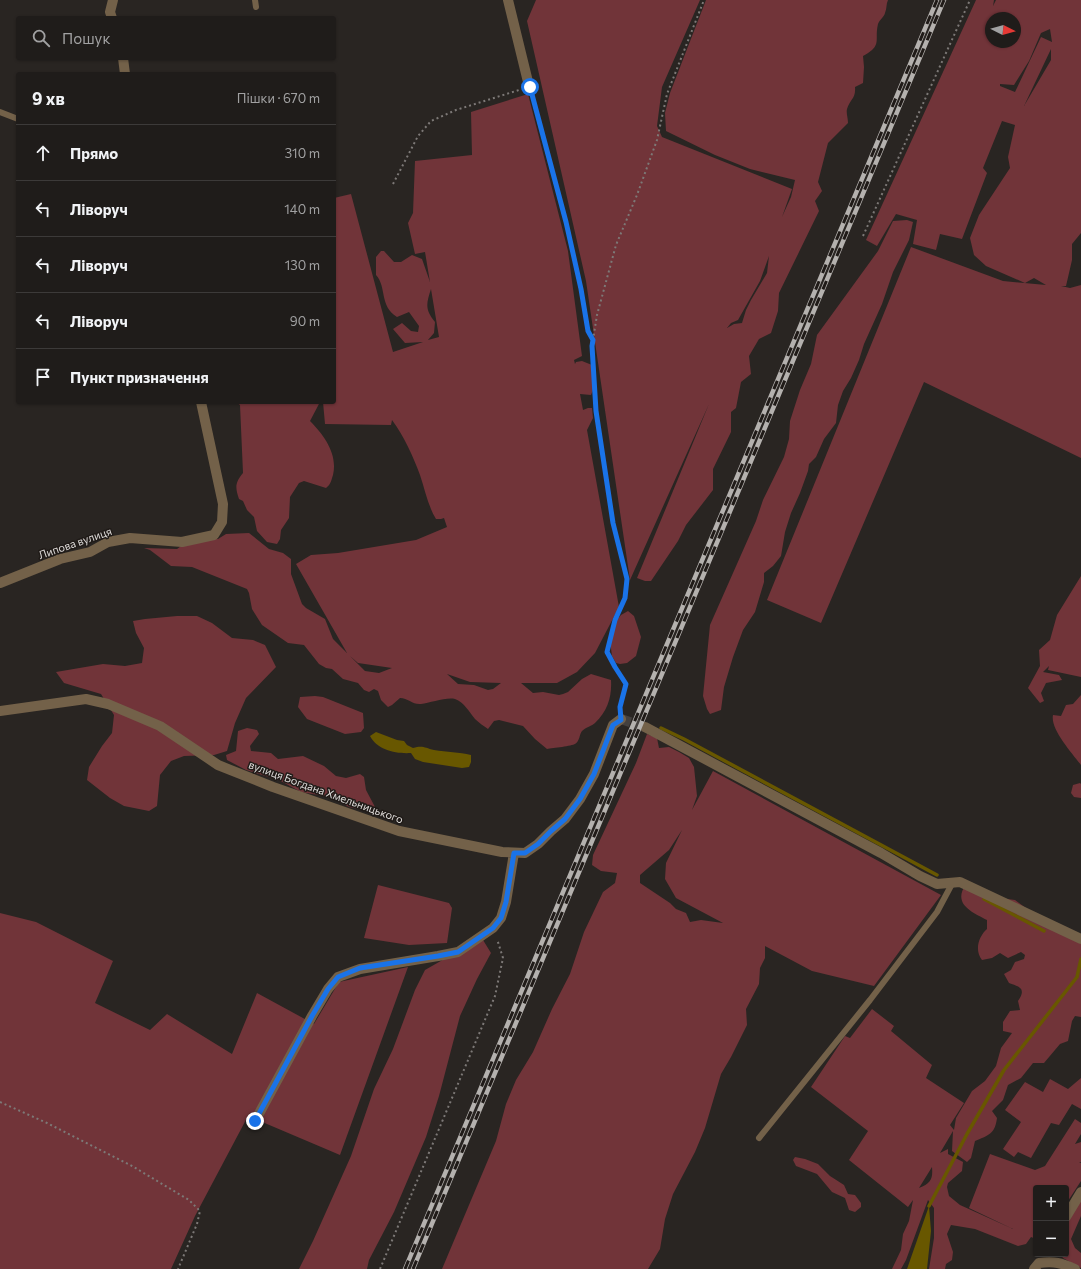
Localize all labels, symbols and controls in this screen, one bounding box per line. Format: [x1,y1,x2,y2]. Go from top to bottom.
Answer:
north arrow [985,12,1021,48]
search box [16,16,336,60]
icon: search [30,27,52,49]
text: Пошук [62,29,110,47]
route start [521,78,539,96]
text: 9 хв [32,88,65,109]
text: Пішки · 670 m [237,90,320,106]
icon: ahead [32,142,54,164]
text: Прямо [70,144,118,162]
text: 310 m [285,145,320,161]
icon: left [32,198,54,220]
text: Ліворуч [70,200,128,218]
text: 140 m [284,201,320,217]
icon: left [32,254,54,276]
text: Ліворуч [70,256,128,274]
text: 130 m [285,257,320,273]
icon: left [32,310,54,332]
text: Ліворуч [70,312,128,330]
text: 90 m [290,313,320,329]
icon: arrive [32,366,54,388]
text: Пункт призначення [70,368,209,386]
street label: Липова вулиця [36,524,113,561]
street label: вулиця Богдана Хмельницького [247,757,406,826]
route end [246,1112,264,1130]
map controls [1033,1185,1069,1257]
button: + [1033,1185,1069,1221]
button: − [1033,1221,1069,1257]

